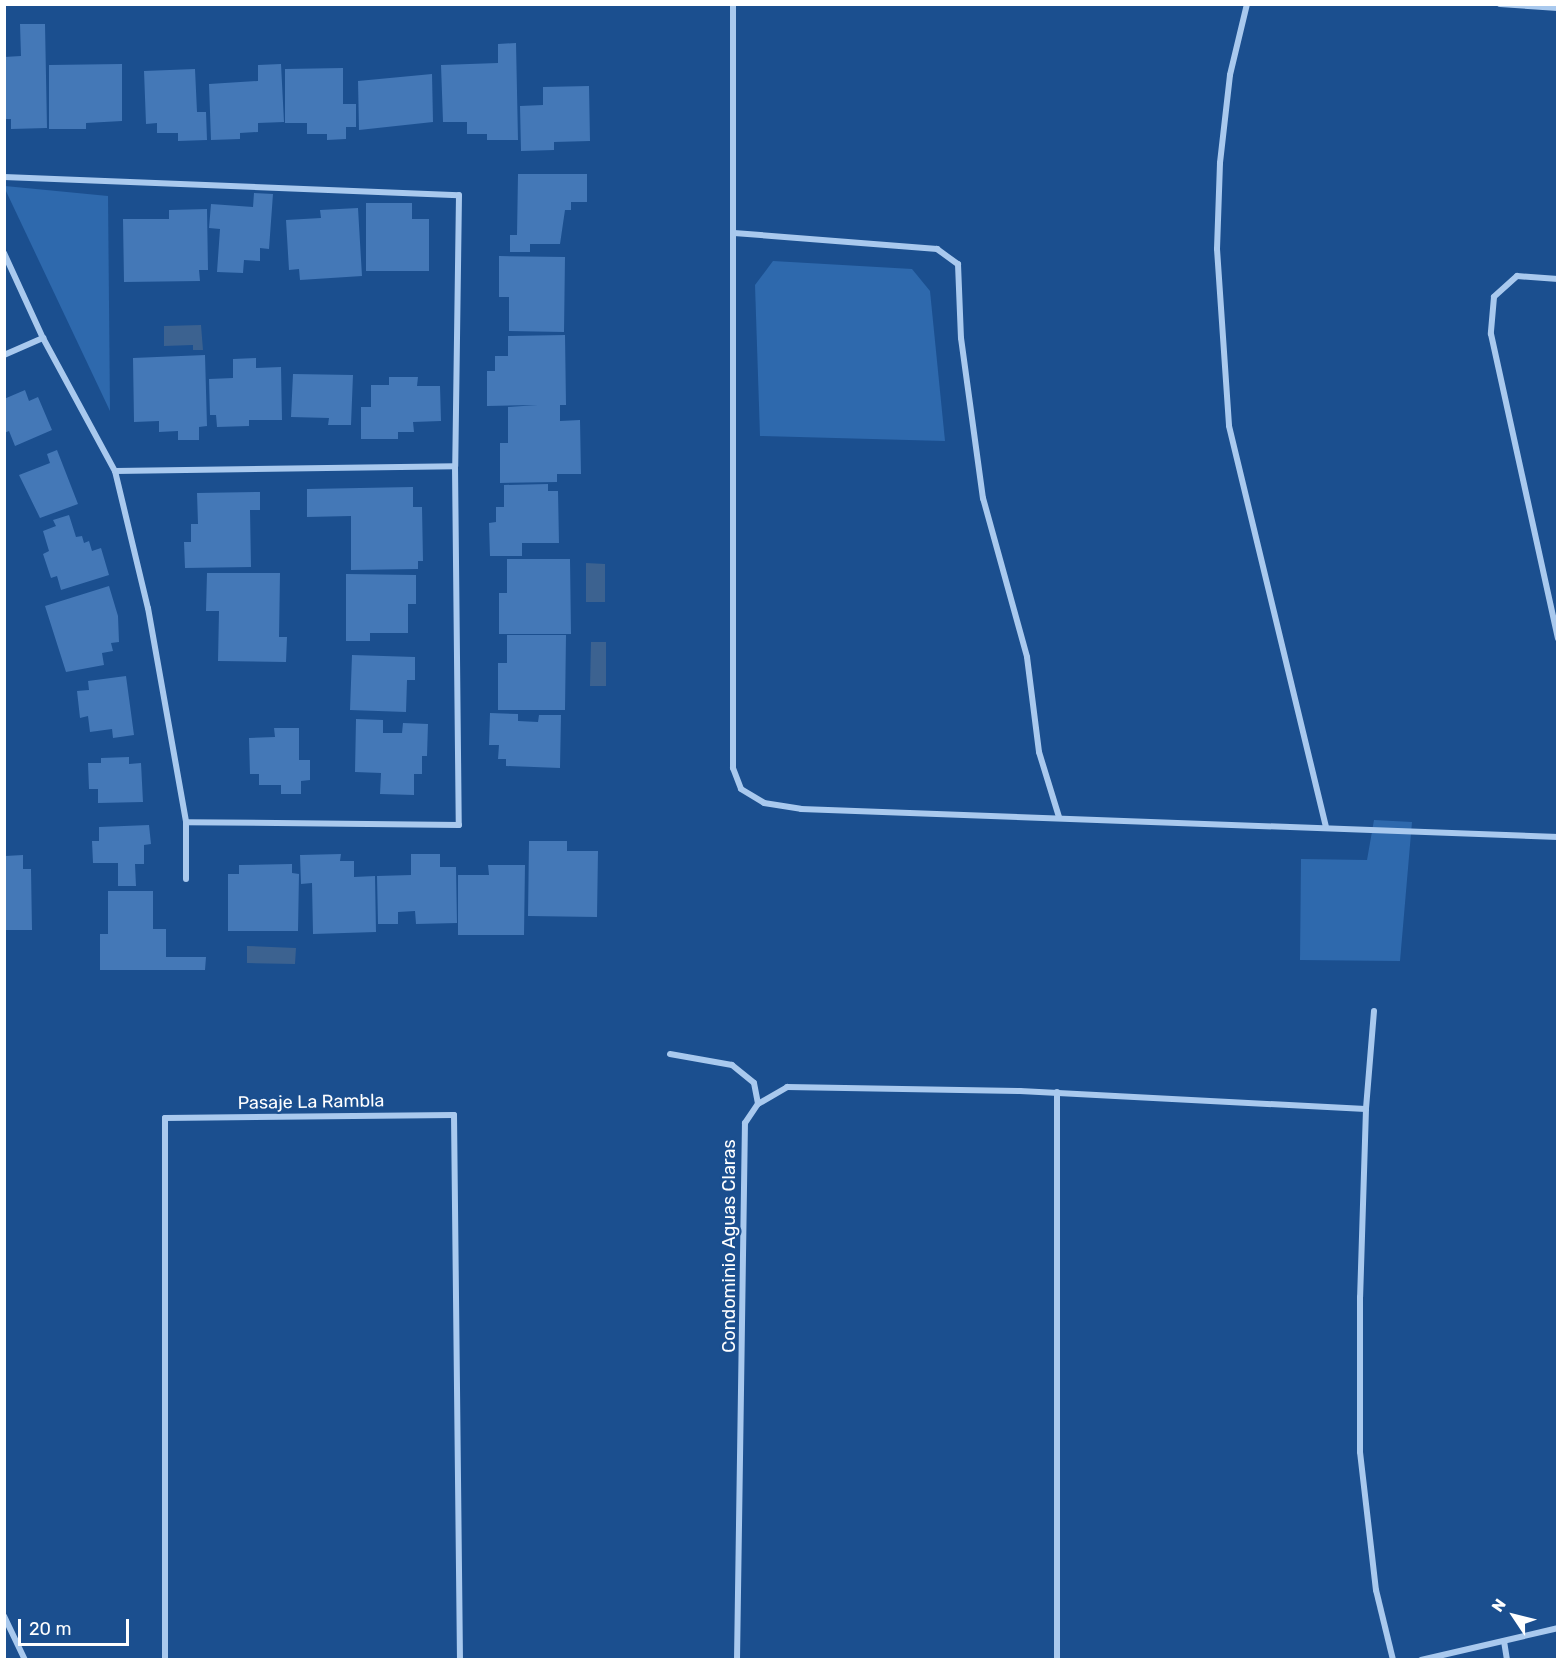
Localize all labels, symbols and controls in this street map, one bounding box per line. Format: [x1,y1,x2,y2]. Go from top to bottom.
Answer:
street label: Pasaje La Rambla [237,1090,385,1114]
street label: Condominio Aguas Claras [718,1139,740,1353]
north arrow [1484,1586,1544,1646]
text: N [1488,1595,1510,1616]
scale bar [21,1607,132,1645]
text: 20 m [29,1618,71,1640]

